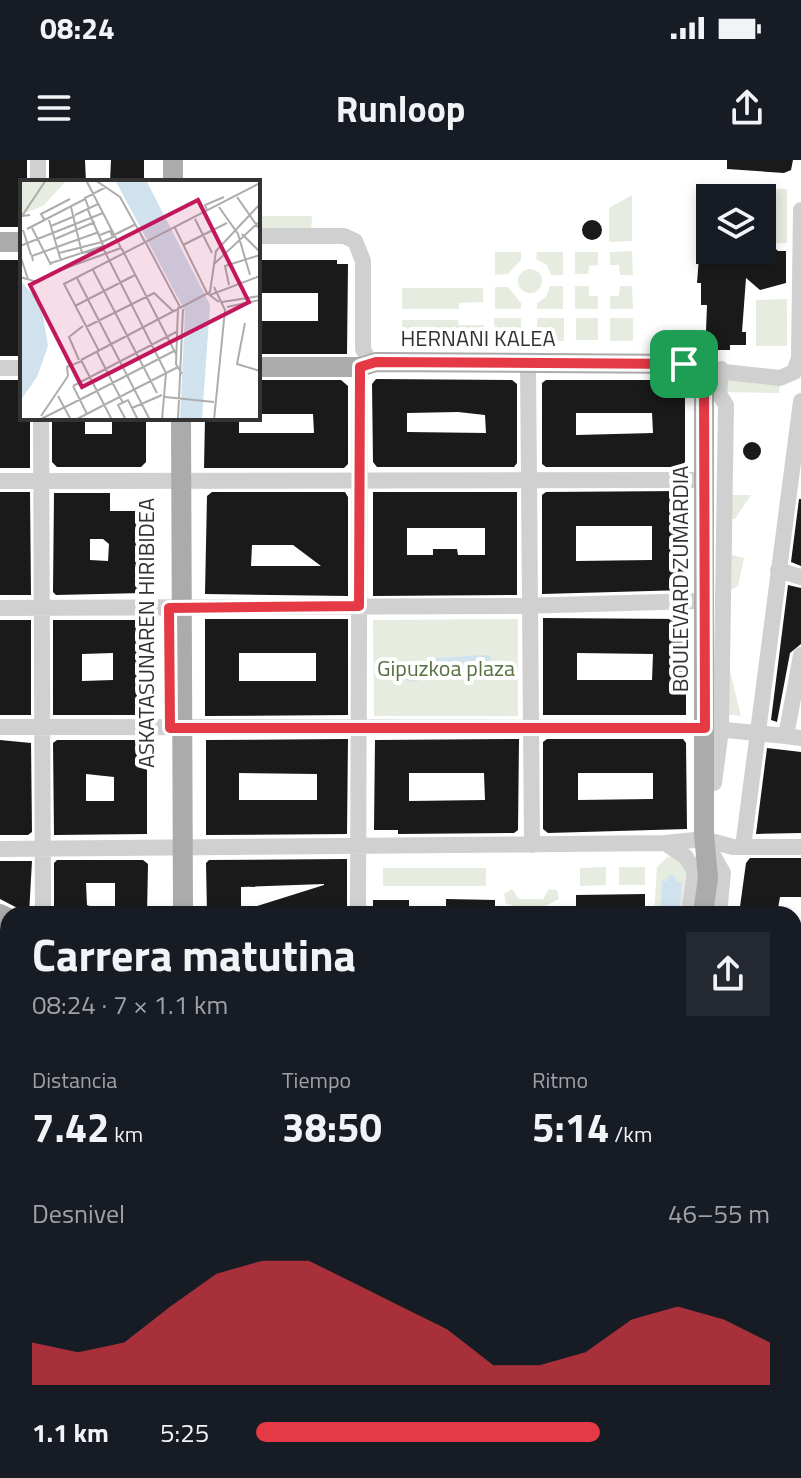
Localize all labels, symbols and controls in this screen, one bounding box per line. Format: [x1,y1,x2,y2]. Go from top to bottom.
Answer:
text: 08:24 [40,5,115,51]
text: Runloop [336,81,465,136]
icon: menu [32,86,76,130]
icon: share [725,86,769,130]
inset map [20,180,260,420]
map controls [696,184,776,264]
button: layers [696,184,776,264]
street label: HERNANI KALEA [400,321,556,355]
pin [650,330,718,398]
icon: arrive [662,342,706,386]
street label: BOULEVARD ZUMARDIA [663,466,697,692]
street label: ASKATASUNAREN HIRIBIDEA [129,498,163,768]
park label: Gipuzkoa plaza [377,651,515,685]
text: Carrera matutina [32,921,356,988]
button: share [686,932,770,1016]
text: 08:24 · 7 × 1.1 km [32,985,228,1024]
text: Distancia [32,1063,117,1097]
text: Tiempo [282,1063,351,1097]
text: Ritmo [532,1063,588,1097]
text: 7.42 [32,1097,109,1158]
text: 38:50 [282,1097,382,1158]
text: 5:14 [532,1097,609,1158]
text: km [109,1117,143,1151]
text: /km [609,1117,652,1151]
text: Desnivel [32,1194,125,1233]
text: 46–55 m [668,1194,770,1233]
text: 1.1 km [32,1413,109,1452]
text: 5:25 [160,1413,209,1452]

